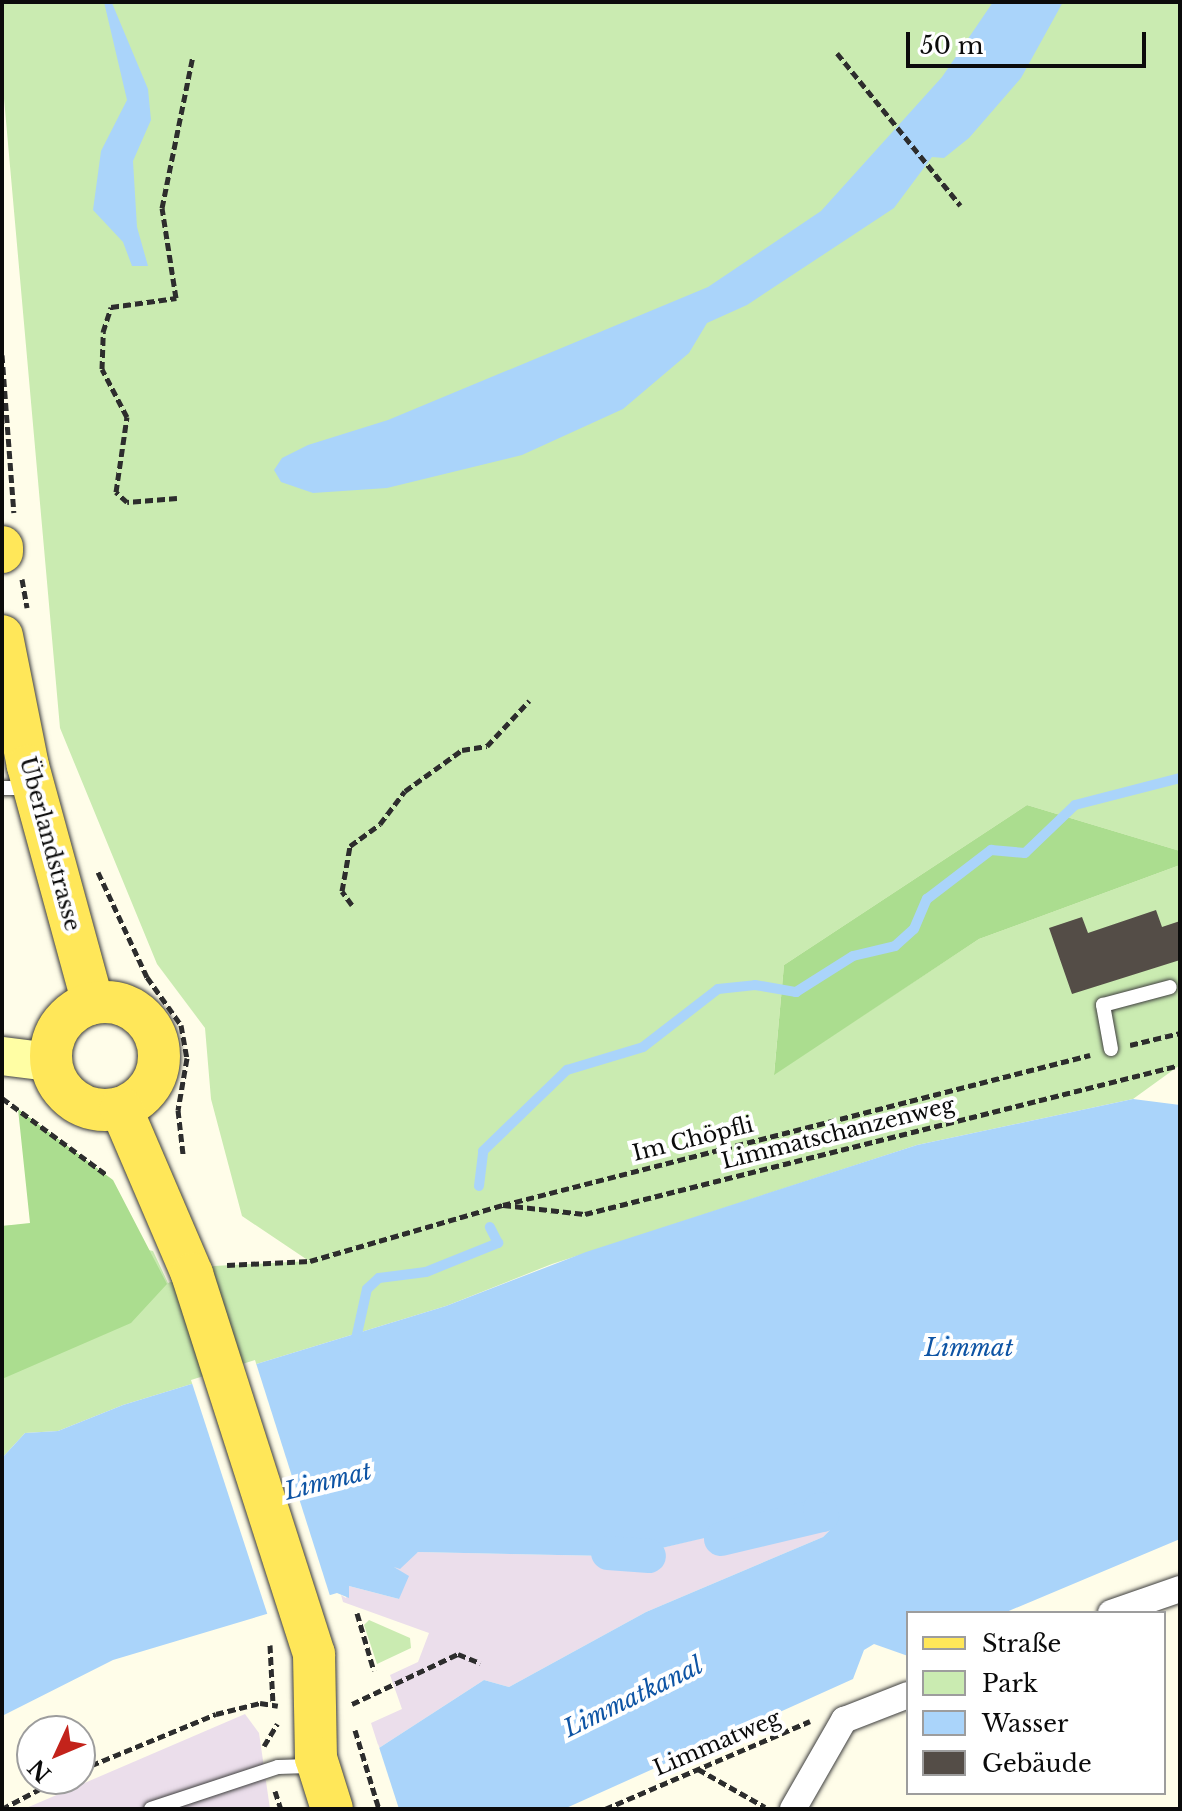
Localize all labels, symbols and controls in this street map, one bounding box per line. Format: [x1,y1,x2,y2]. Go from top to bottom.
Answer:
scale bar [910,16,1150,66]
text: 50 m [920,31,983,60]
street label: Überlandstrasse [14,754,86,934]
street label: Limmatschanzenweg [719,1091,957,1175]
street label: Im Chöpfli [630,1111,756,1167]
water label: Limmat [925,1334,1013,1362]
water label: Limmat [281,1456,375,1506]
legend [906,1611,1166,1795]
text: Straße [982,1629,1061,1658]
water label: Limmatkanal [559,1651,707,1743]
text: Park [982,1669,1038,1698]
street label: Limmatweg [650,1704,784,1782]
text: Wasser [982,1709,1068,1738]
north arrow [16,1715,96,1795]
text: Gebäude [982,1749,1092,1778]
text: N [23,1754,57,1787]

